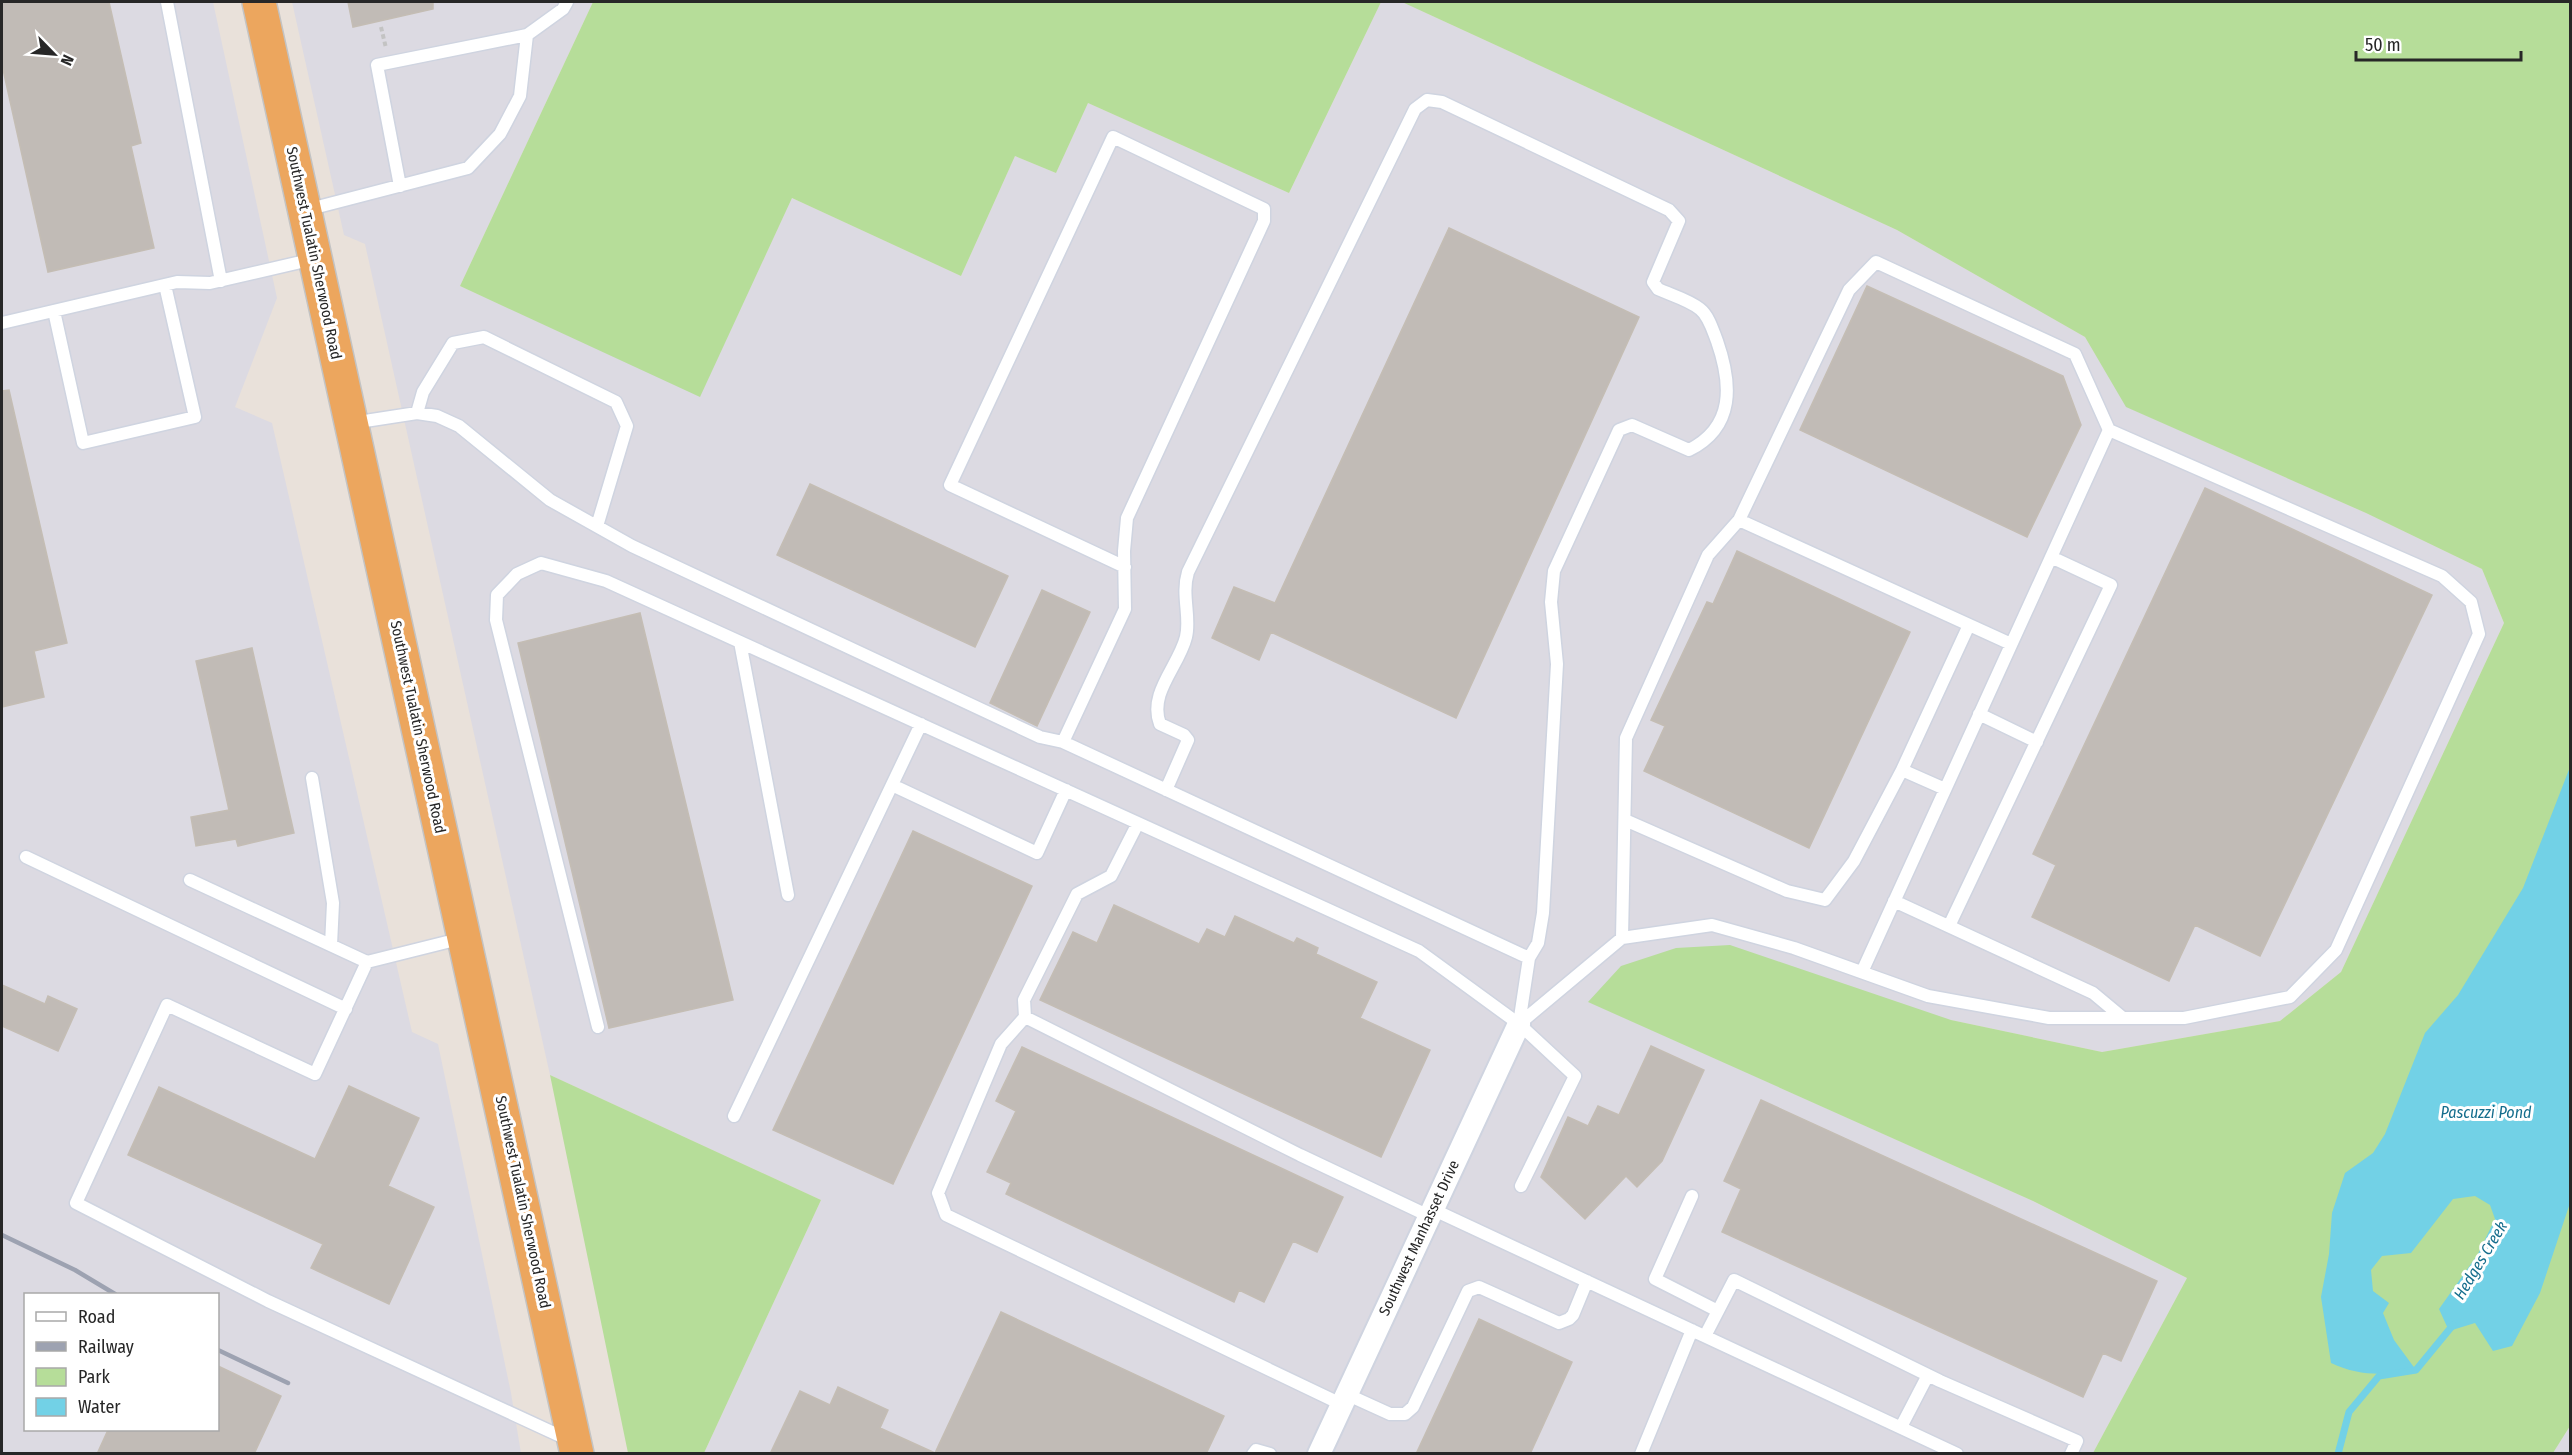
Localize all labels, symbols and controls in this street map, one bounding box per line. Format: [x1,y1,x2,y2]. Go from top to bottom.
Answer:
north arrow [24,24,84,84]
scale bar [2356,24,2521,62]
text: 50 m [2365,34,2401,56]
text: N [57,52,78,68]
street label: Southwest Tualatin Sherwood Road [283,145,345,361]
street label: Southwest Tualatin Sherwood Road [387,619,449,835]
street label: Southwest Tualatin Sherwood Road [492,1094,554,1310]
water label: Pascuzzi Pond [2440,1103,2532,1122]
street label: Southwest Manhasset Drive [1375,1157,1463,1319]
water label: Hedges Creek [2450,1218,2511,1303]
legend [24,1293,219,1431]
text: Road [78,1306,115,1328]
text: Railway [78,1336,134,1358]
text: Park [78,1366,111,1388]
text: Water [78,1396,121,1418]

